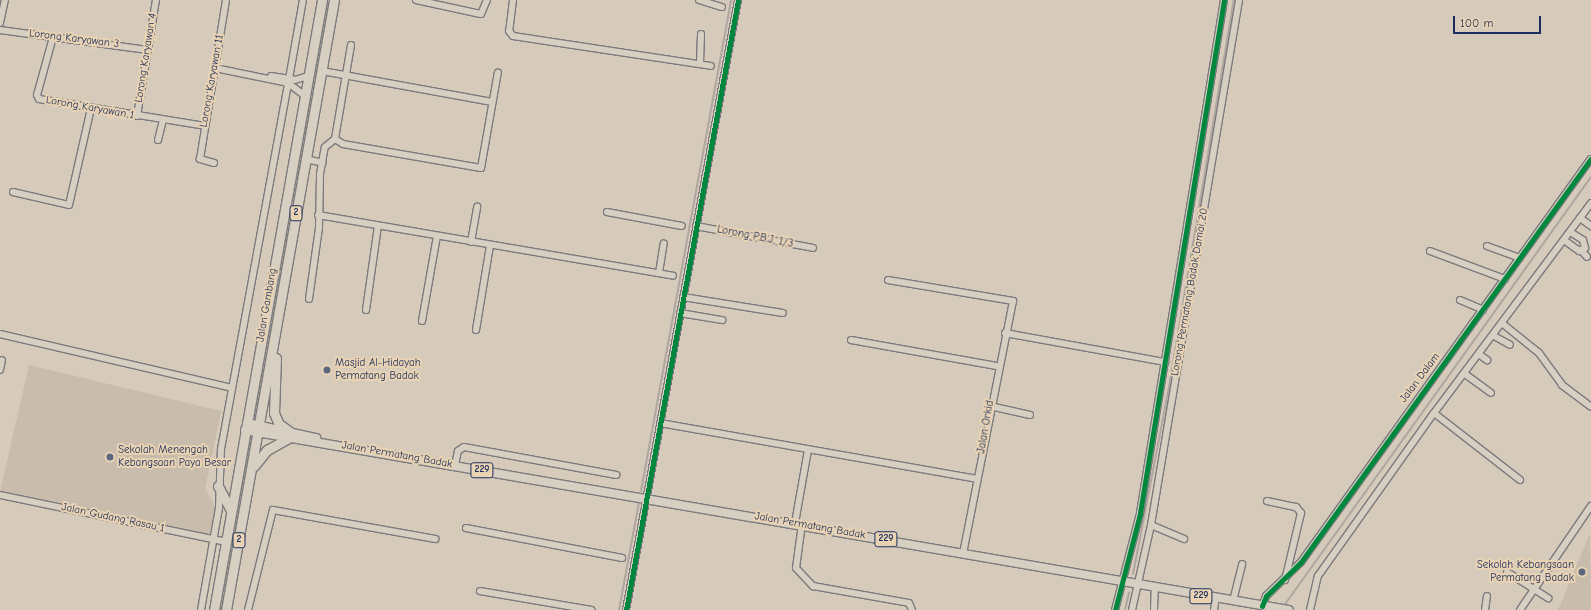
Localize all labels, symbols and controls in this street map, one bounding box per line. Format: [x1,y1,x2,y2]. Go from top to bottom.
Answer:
scale bar [1455,8,1543,34]
street label: Lorong Karyawan 4 [132,12,160,104]
text: 100 m [1460,16,1493,30]
street label: Lorong Karyawan 3 [28,27,120,51]
street label: Lorong Karyawan 11 [197,34,227,128]
street label: Lorong Karyawan 1 [45,94,135,122]
road number: 2 [289,205,303,221]
street label: Lorong Permatang Badak Damai 20 [1169,207,1211,377]
street label: Lorong P.B.J. 1/3 [716,223,794,251]
street label: Jalan Gambang [254,267,280,343]
street label: Jalan Dalam [1397,351,1443,405]
place label: Masjid Al-Hidayah Permatang Badak [335,357,421,383]
marker: Masjid Al-Hidayah Permatang Badak [322,365,332,375]
street label: Jalan Orkid [975,399,997,455]
street label: Jalan Permatang Badak [341,439,453,471]
place label: Sekolah Menengah Kebangsaan Paya Besar [118,444,231,470]
marker: Sekolah Menengah Kebangsaan Paya Besar [105,452,115,462]
road number: 229 [470,462,494,478]
street label: Jalan Gudang Rasau 1 [60,501,166,535]
street label: Jalan Permatang Badak [754,510,866,542]
road number: 229 [874,531,898,547]
road number: 2 [232,532,246,548]
place label: Sekolah Kebangsaan Permatang Badak [1477,559,1574,585]
marker: Sekolah Kebangsaan Permatang Badak [1577,567,1587,577]
road number: 229 [1189,588,1213,604]

